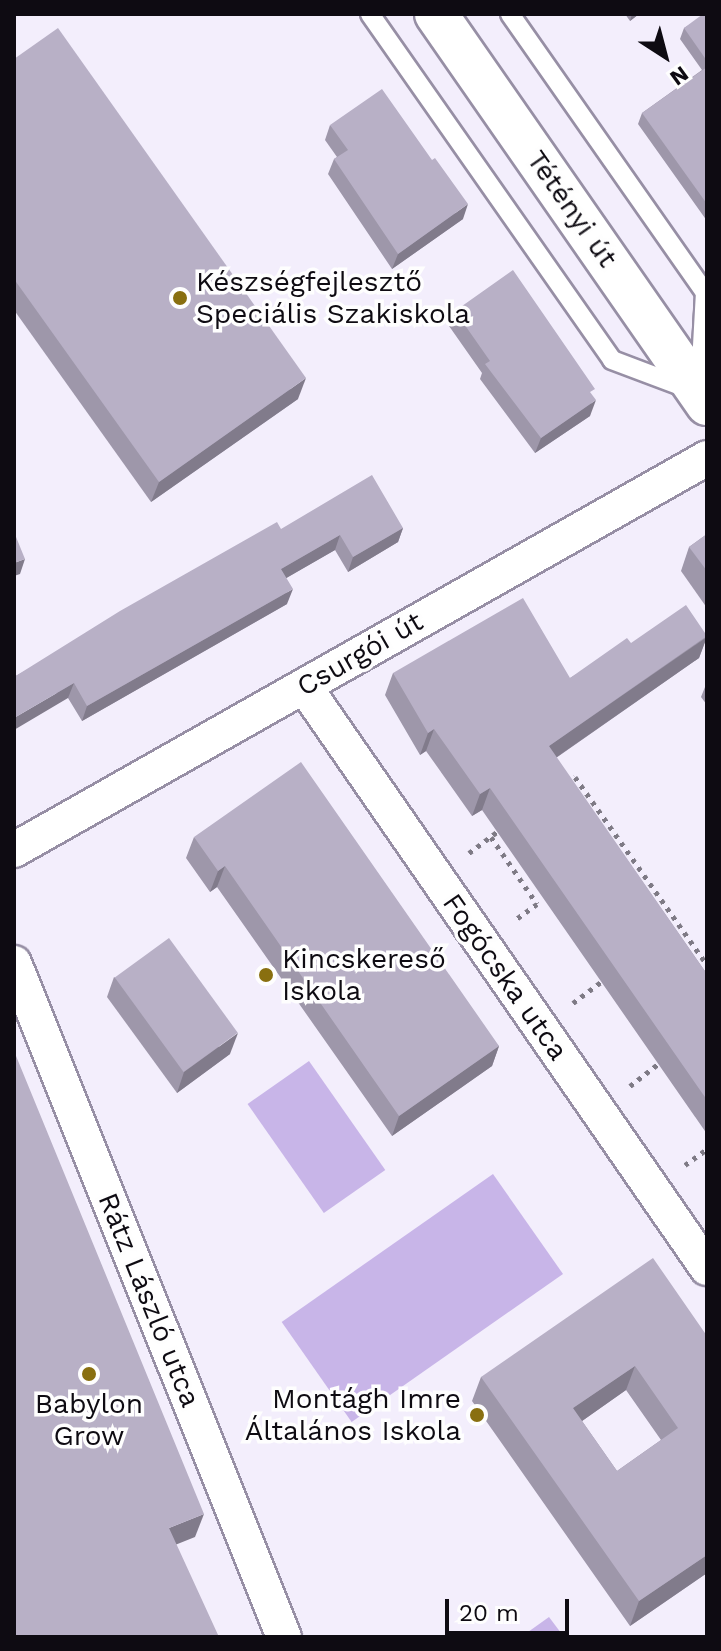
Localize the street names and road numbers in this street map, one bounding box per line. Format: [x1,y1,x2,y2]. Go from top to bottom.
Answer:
street label: Tétényi út [520,144,624,274]
street label: Csurgói út [291,605,429,703]
street label: Fogócska utca [435,887,575,1067]
street label: Rátz László utca [91,1188,207,1412]

